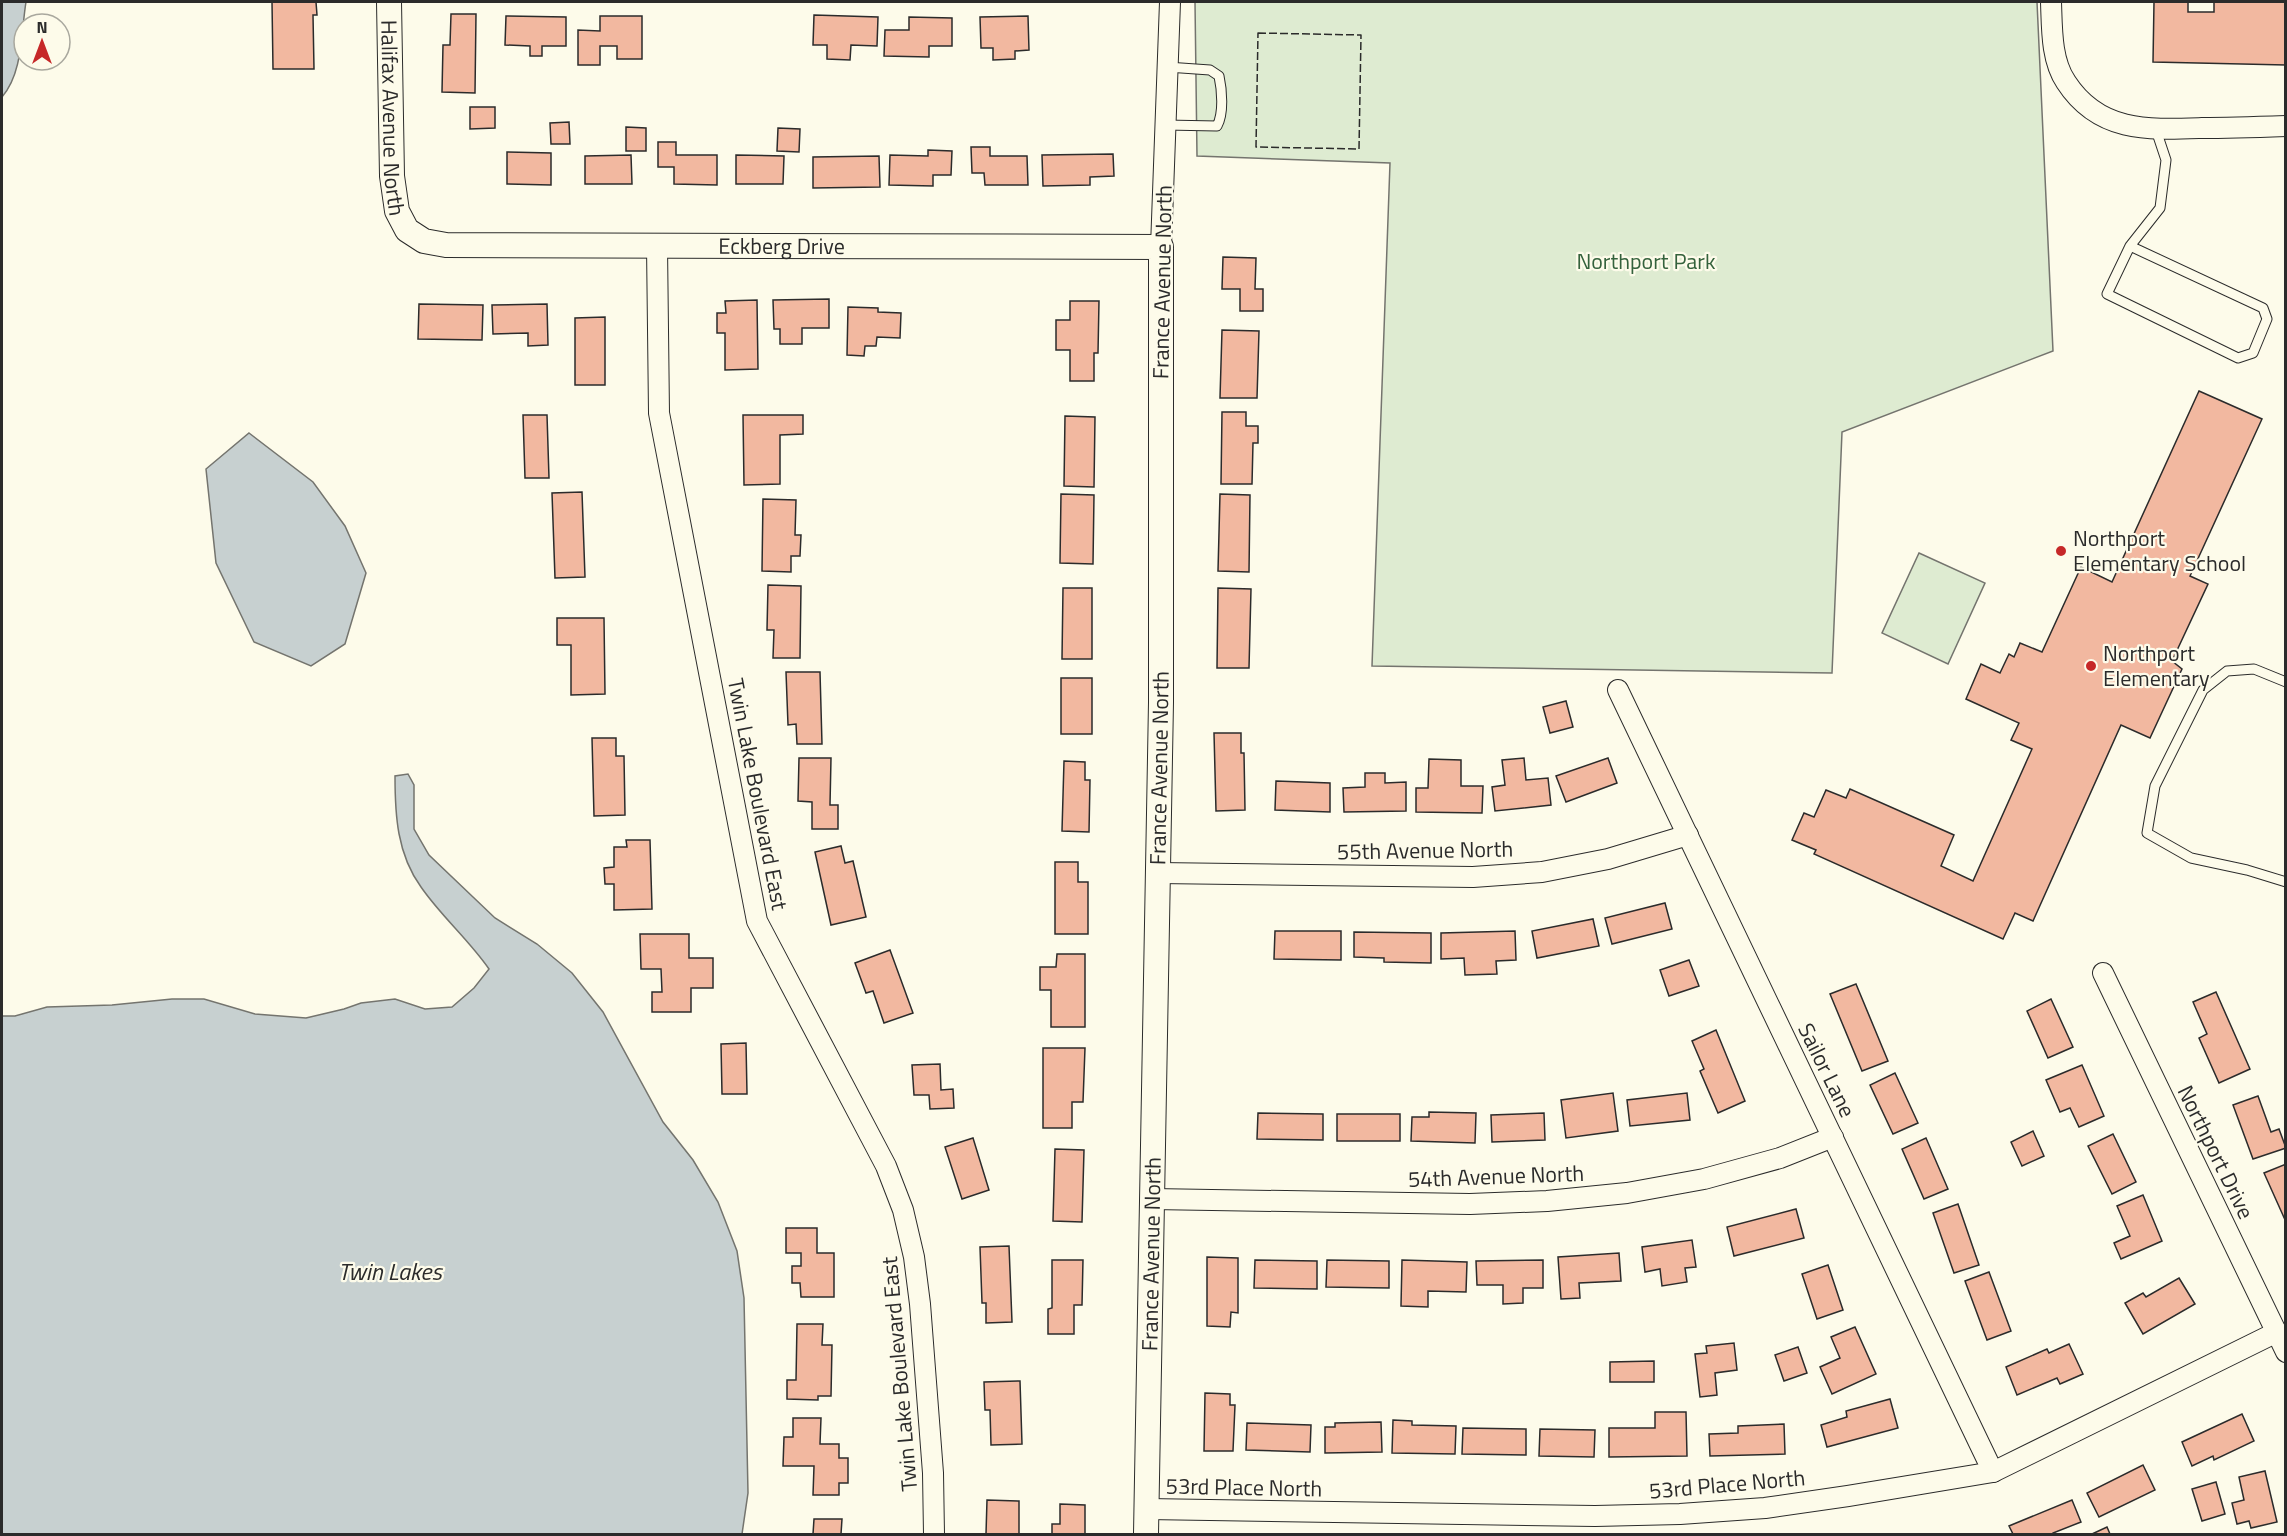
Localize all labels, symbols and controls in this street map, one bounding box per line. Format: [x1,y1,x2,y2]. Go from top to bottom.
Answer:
north arrow [12,12,72,72]
text: N [36,15,48,39]
street label: Halifax Avenue North [372,20,414,218]
street label: France Avenue North [1143,185,1181,379]
street label: Eckberg Drive [718,229,845,263]
park label: Northport Park [1576,244,1716,278]
place label: Northport Elementary School [2073,521,2246,580]
marker: Northport Elementary School [2054,544,2068,558]
place label: Northport Elementary [2103,636,2210,695]
marker: Northport Elementary [2084,659,2098,673]
street label: France Avenue North [1140,671,1178,865]
street label: Twin Lake Boulevard East [719,675,797,913]
street label: 55th Avenue North [1337,831,1513,869]
street label: Sailor Lane [1789,1017,1865,1123]
street label: Northport Drive [2169,1079,2263,1225]
street label: 54th Avenue North [1407,1156,1585,1196]
street label: France Avenue North [1132,1157,1170,1351]
water label: Twin Lakes [338,1253,443,1289]
street label: Twin Lake Boulevard East [872,1255,926,1493]
street label: 53rd Place North [1648,1460,1806,1508]
street label: 53rd Place North [1165,1469,1323,1505]

